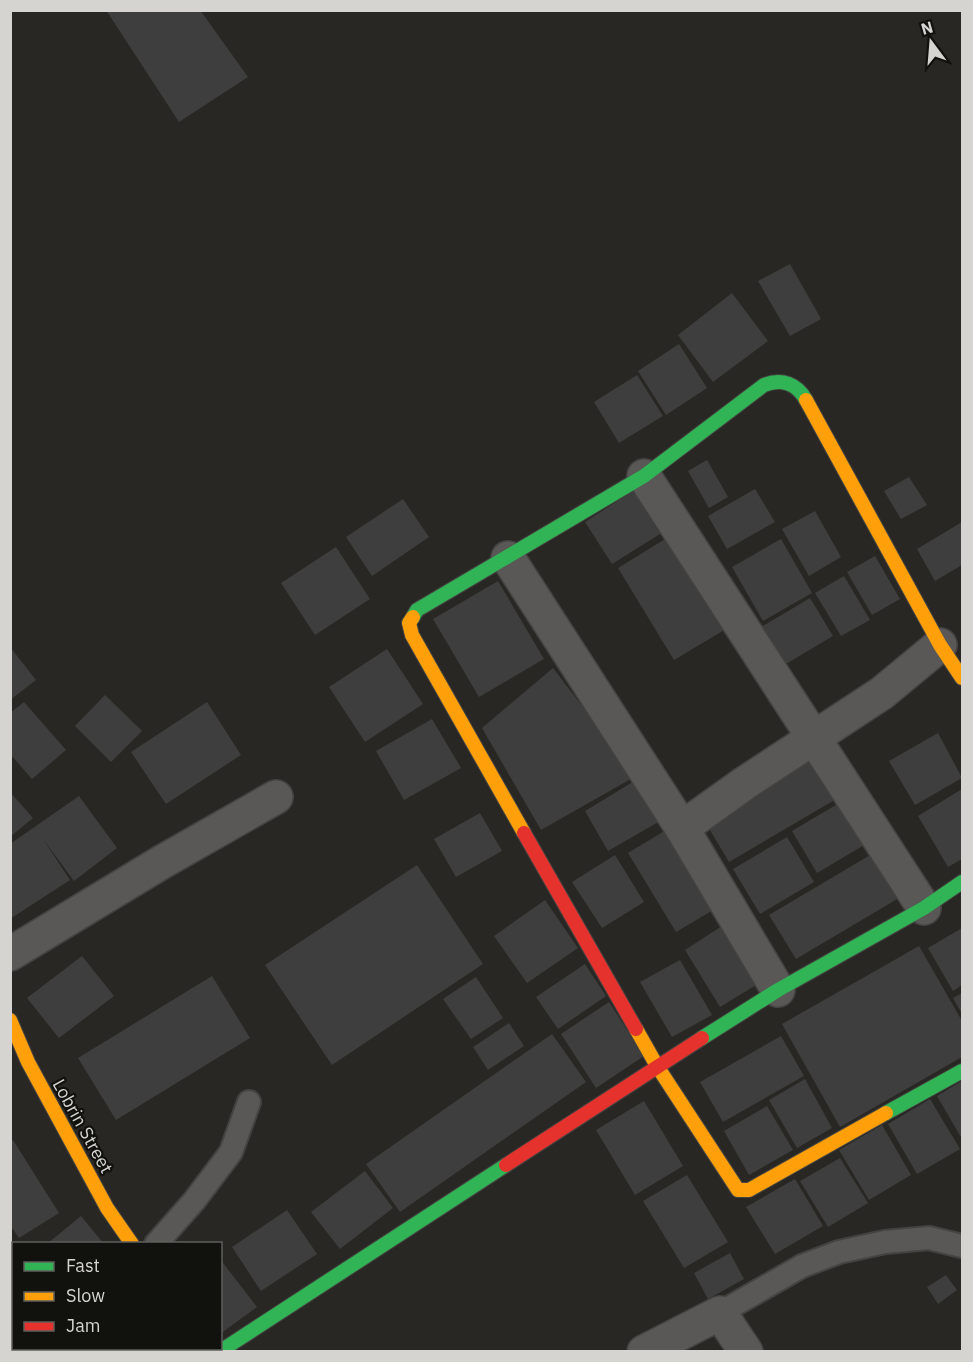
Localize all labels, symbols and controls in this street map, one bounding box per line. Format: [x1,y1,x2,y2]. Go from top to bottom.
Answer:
north arrow [901,12,961,72]
text: N [919,16,935,39]
street label: Lobrin Street [48,1075,118,1177]
legend [12,1242,222,1350]
text: Fast [66,1254,100,1277]
text: Slow [66,1284,105,1307]
text: Jam [66,1314,101,1337]

